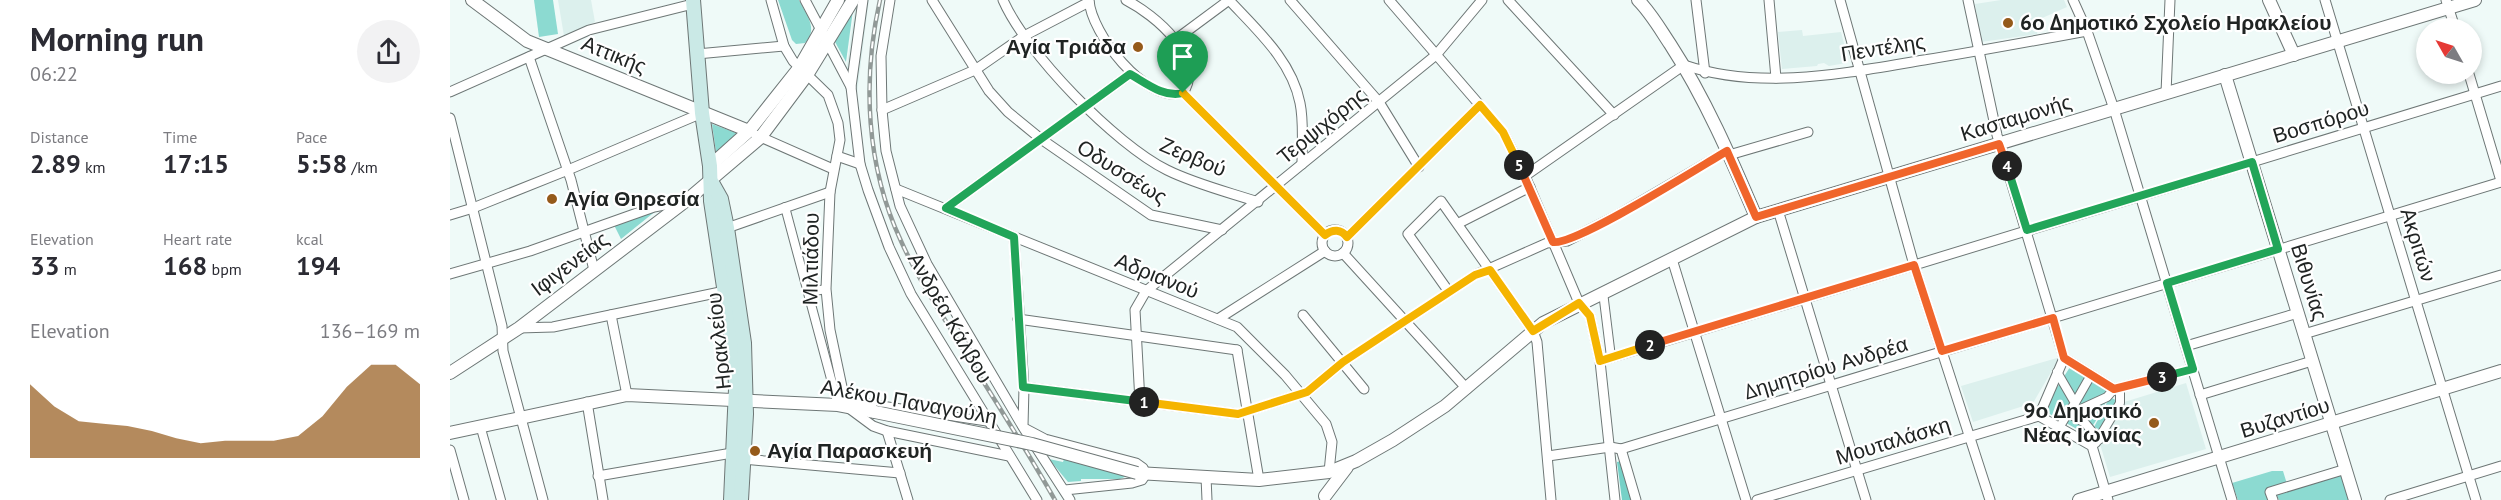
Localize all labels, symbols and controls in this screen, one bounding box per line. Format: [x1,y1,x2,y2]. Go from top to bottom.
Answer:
place label: 6ο Δημοτικό Σχολείο Ηρακλείου [2020,9,2331,36]
marker: 6ο Δημοτικό Σχολείο Ηρακλείου [2001,16,2015,30]
text: Morning run [30,17,204,60]
north arrow [2416,18,2482,84]
map controls [2416,18,2482,84]
button: share [357,20,420,83]
street label: Πεντέλης [1839,28,1927,67]
street label: Αττικής [578,29,651,80]
pin [1157,31,1208,93]
place label: Αγία Τριάδα [1006,33,1126,60]
marker: Αγία Τριάδα [1131,40,1145,54]
icon: arrive [1166,40,1199,73]
text: 06:22 [30,61,78,87]
street label: Τερψιχόρης [1271,81,1372,170]
street label: Κασταμονής [1957,88,2075,147]
street label: Βοσπόρου [2269,94,2372,149]
text: Distance [30,127,89,147]
text: Time [163,127,197,147]
text: Pace [296,127,327,147]
street label: Ζερβού [1156,131,1230,183]
street label: Οδυσσέως [1072,133,1172,210]
text: 2.89 [30,147,81,180]
text: 17:15 [163,147,229,180]
text: 5:58 [296,147,347,180]
pin: 5 [1504,150,1534,180]
pin: 4 [1992,151,2022,181]
text: 5 [1514,155,1524,175]
text: 4 [2002,156,2012,176]
text: km [81,157,106,177]
text: /km [347,157,378,177]
place label: Αγία Θηρεσία [564,185,699,212]
marker: Αγία Θηρεσία [545,192,559,206]
street label: Ακριτών [2394,205,2443,285]
street label: Μιλτιάδου [796,212,825,306]
street label: Ιφιγενείας [525,226,614,302]
text: Elevation [30,229,94,249]
text: Heart rate [163,229,232,249]
text: kcal [296,229,323,249]
street label: Βιθυνίας [2285,240,2334,324]
street label: Αδριανού [1111,247,1203,305]
street label: Ανδρέα Κάλβου [902,248,999,388]
text: 33 [30,249,59,282]
text: 168 [163,249,207,282]
text: 194 [296,249,340,282]
text: m [59,259,77,279]
text: bpm [207,259,242,279]
street label: Ηρακλείου [700,291,737,391]
text: Elevation [30,318,110,344]
text: 136–169 m [320,318,420,344]
pin: 2 [1635,330,1665,360]
street label: Δημητρίου Ανδρέα [1741,330,1911,405]
text: 2 [1645,335,1655,355]
pin: 3 [2147,362,2177,392]
text: 3 [2157,367,2167,387]
street label: Αλέκου Παναγούλη [819,373,999,430]
pin: 1 [1129,387,1159,417]
street label: Βυζαντίου [2237,391,2333,444]
text: 1 [1139,392,1149,412]
place label: 9ο Δημοτικό Νέας Ιωνίας [2023,397,2142,448]
street label: Μουταλάσκη [1832,410,1953,471]
marker: 9ο Δημοτικό Νέας Ιωνίας [2147,416,2161,430]
place label: Αγία Παρασκευή [767,437,932,464]
marker: Αγία Παρασκευή [748,444,762,458]

